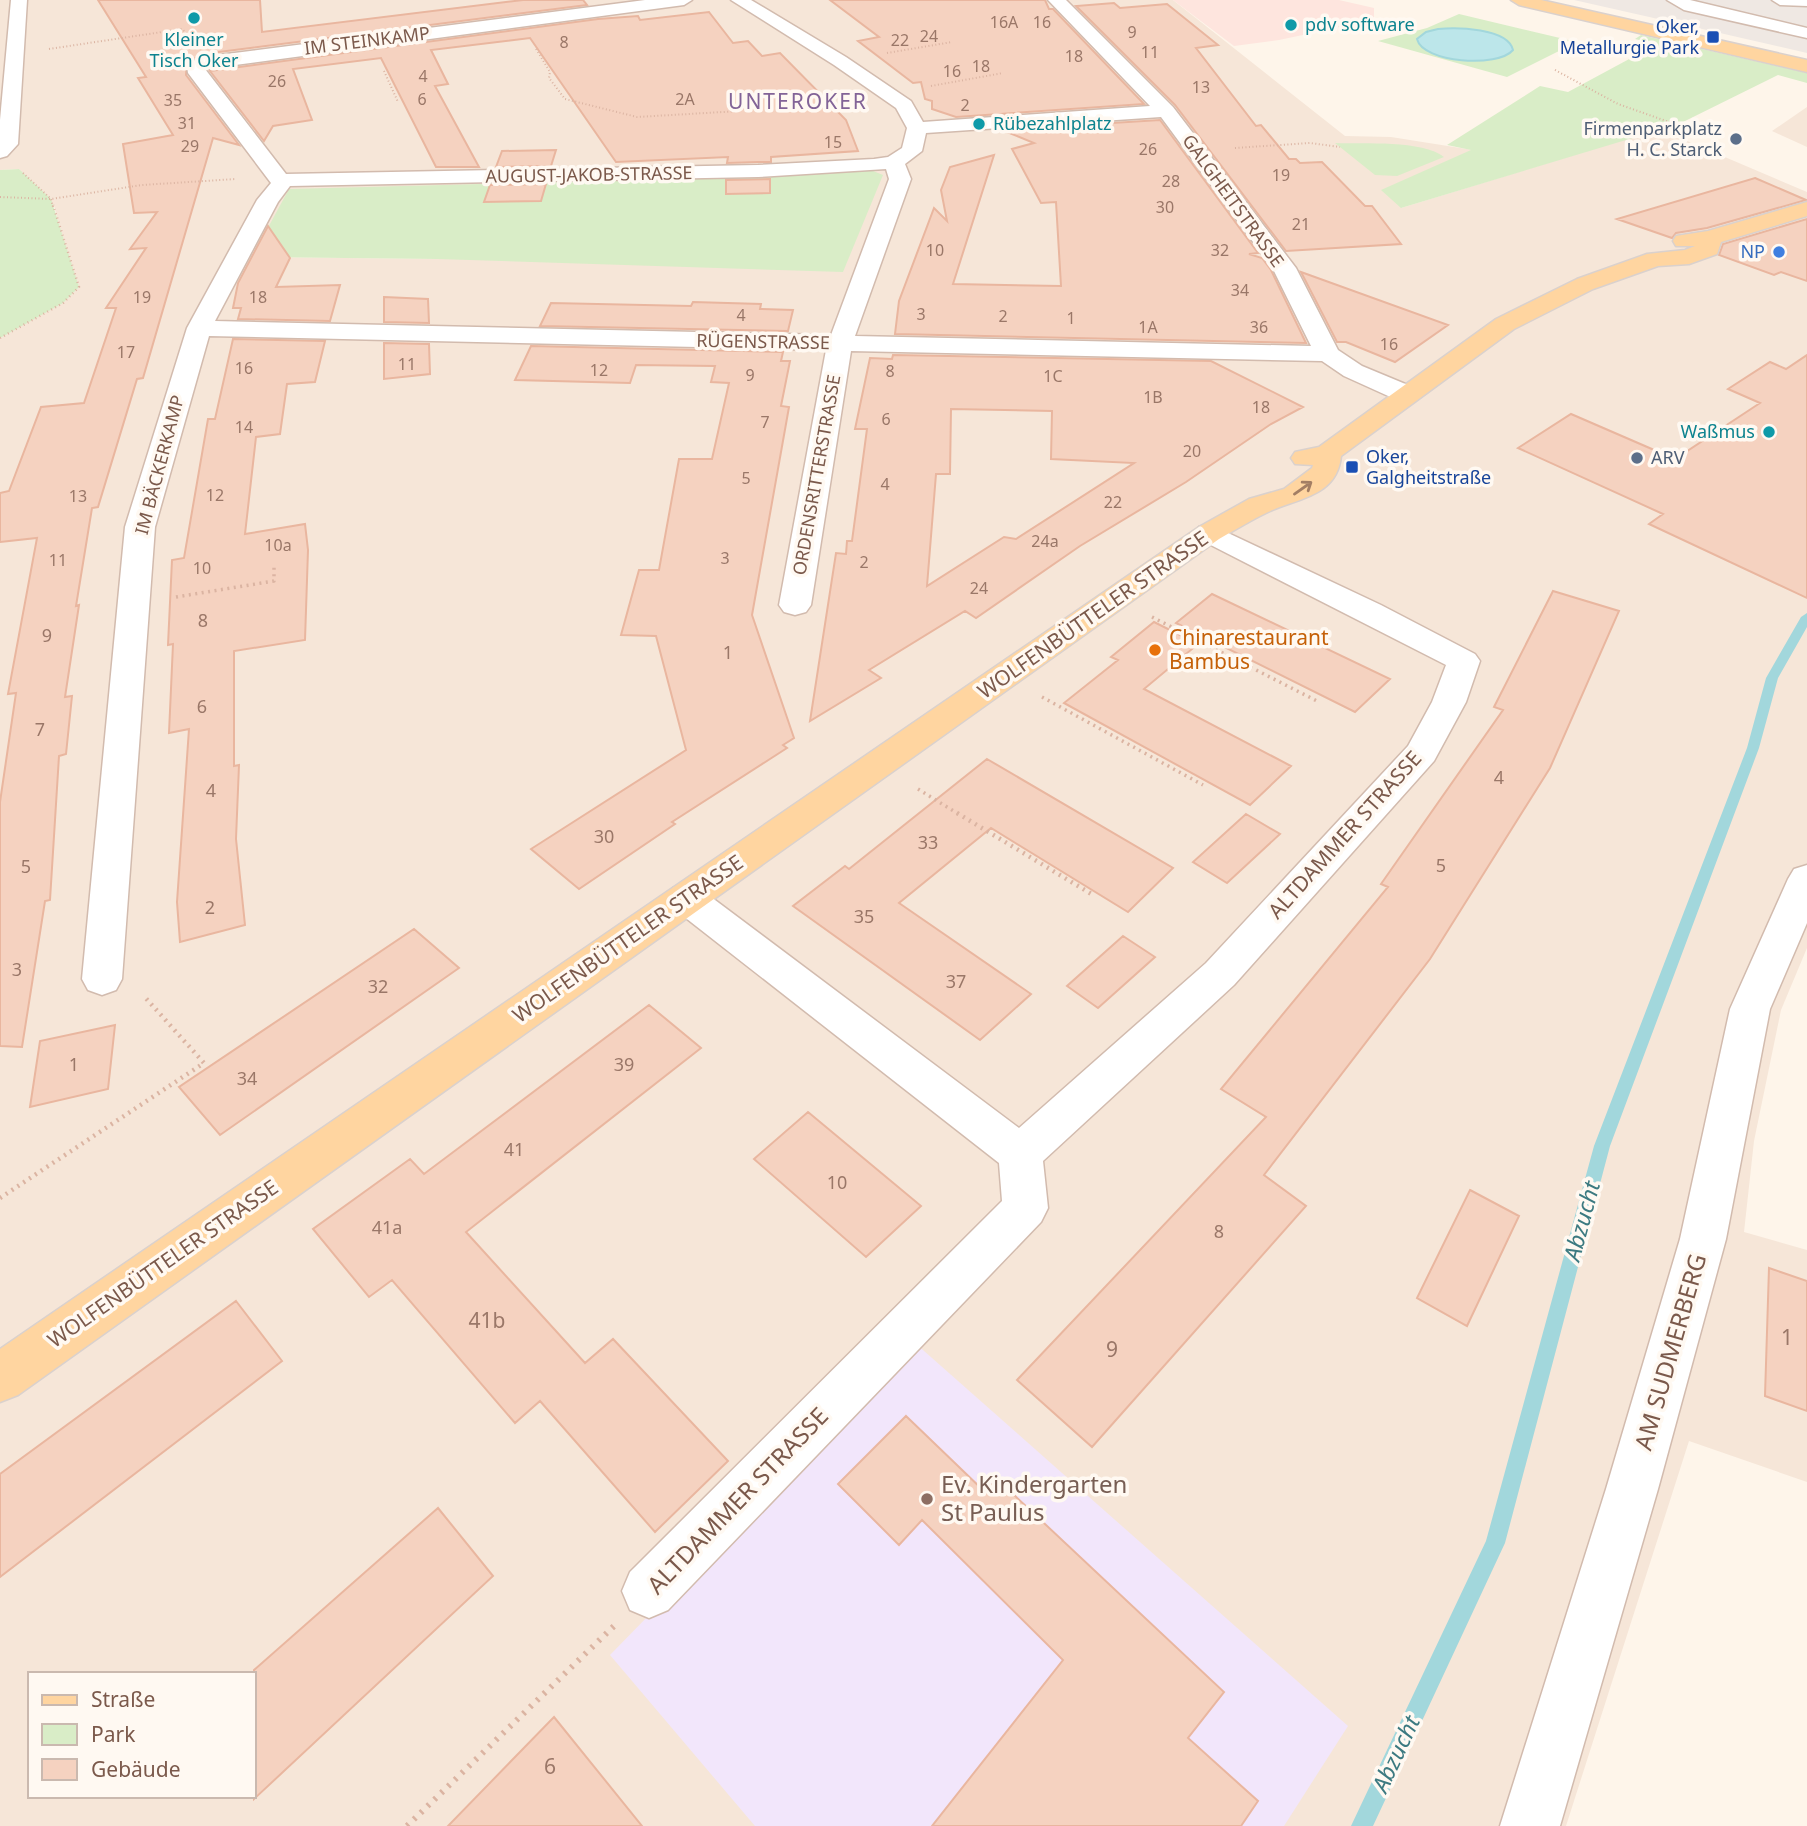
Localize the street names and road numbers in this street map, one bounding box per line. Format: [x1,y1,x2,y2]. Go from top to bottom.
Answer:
street label: IM STEINKAMP [303,20,431,60]
street label: GALGHEITSTRASSE [1177,129,1290,272]
street label: AUGUST-JAKOB-STRASSE [485,160,693,188]
street label: RÜGENSTRASSE [696,328,830,354]
street label: ORDENSRITTERSTRASSE [787,373,845,577]
street label: IM BÄCKERKAMP [129,392,189,537]
street label: WOLFENBÜTTELER STRASSE [972,524,1213,705]
street label: ALTDAMMER STRASSE [1261,744,1427,924]
street label: WOLFENBÜTTELER STRASSE [507,848,748,1029]
street label: WOLFENBÜTTELER STRASSE [42,1173,283,1354]
street label: AM SUDMERBERG [1626,1249,1713,1454]
street label: ALTDAMMER STRASSE [639,1399,835,1601]

